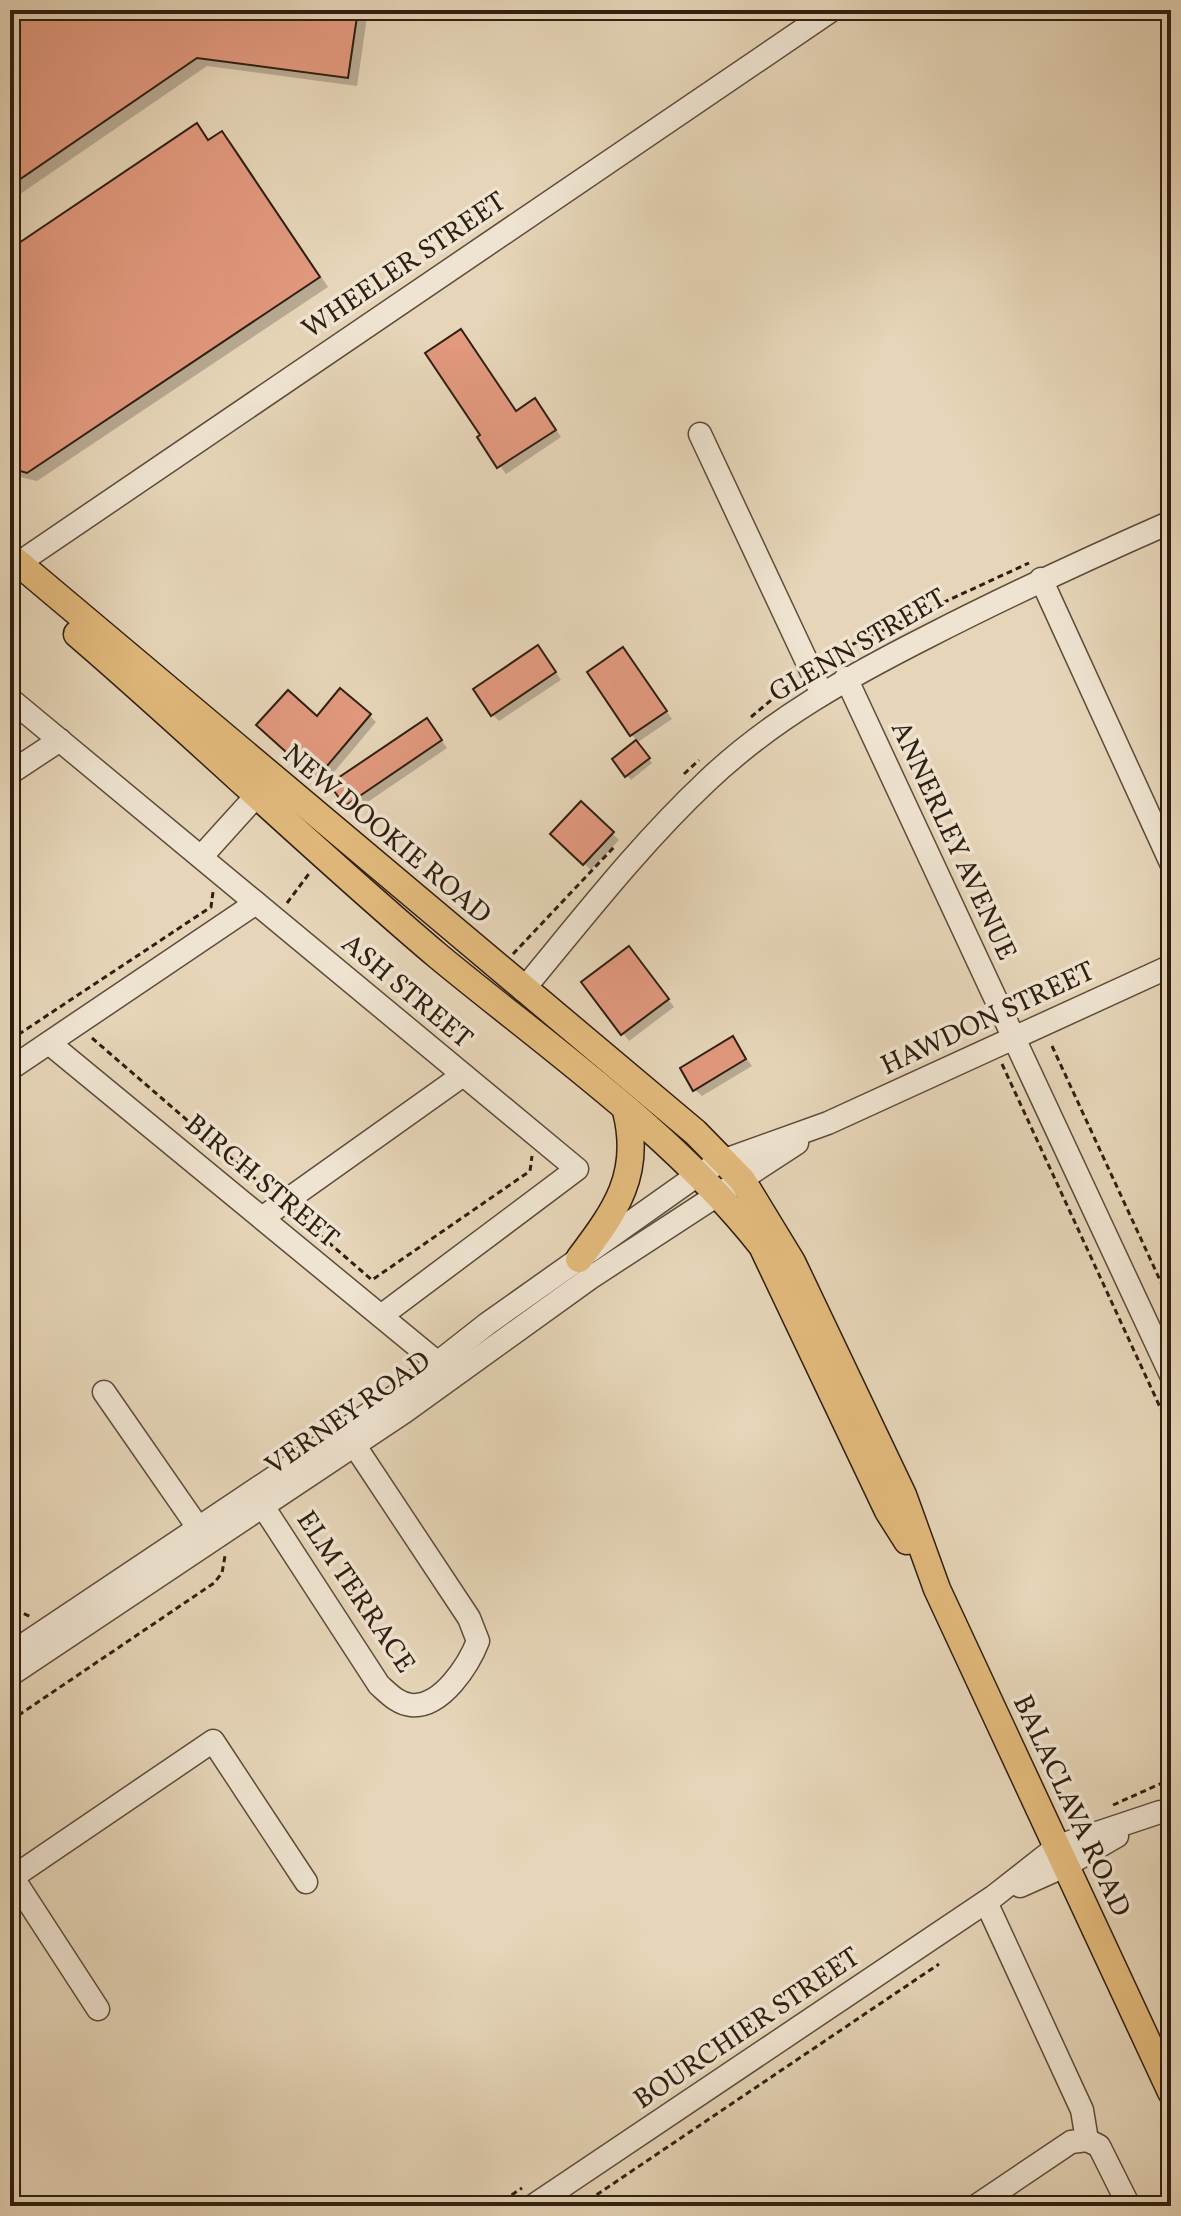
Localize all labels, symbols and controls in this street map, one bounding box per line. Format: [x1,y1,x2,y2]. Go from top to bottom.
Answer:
street label: WHEELER STREET [295,183,514,349]
street label: GLENN STREET [762,580,954,713]
street label: ANNERLEY AVENUE [880,715,1025,967]
street label: NEW DOOKIE ROAD [274,736,499,934]
street label: ASH STREET [332,925,480,1058]
street label: HAWDON STREET [875,953,1101,1086]
street label: BIRCH STREET [176,1106,347,1258]
street label: VERNEY ROAD [258,1342,439,1486]
street label: ELM TERRACE [286,1503,424,1681]
street label: BALACLAVA ROAD [1002,1689,1139,1923]
street label: BOURCHIER STREET [626,1939,868,2119]

